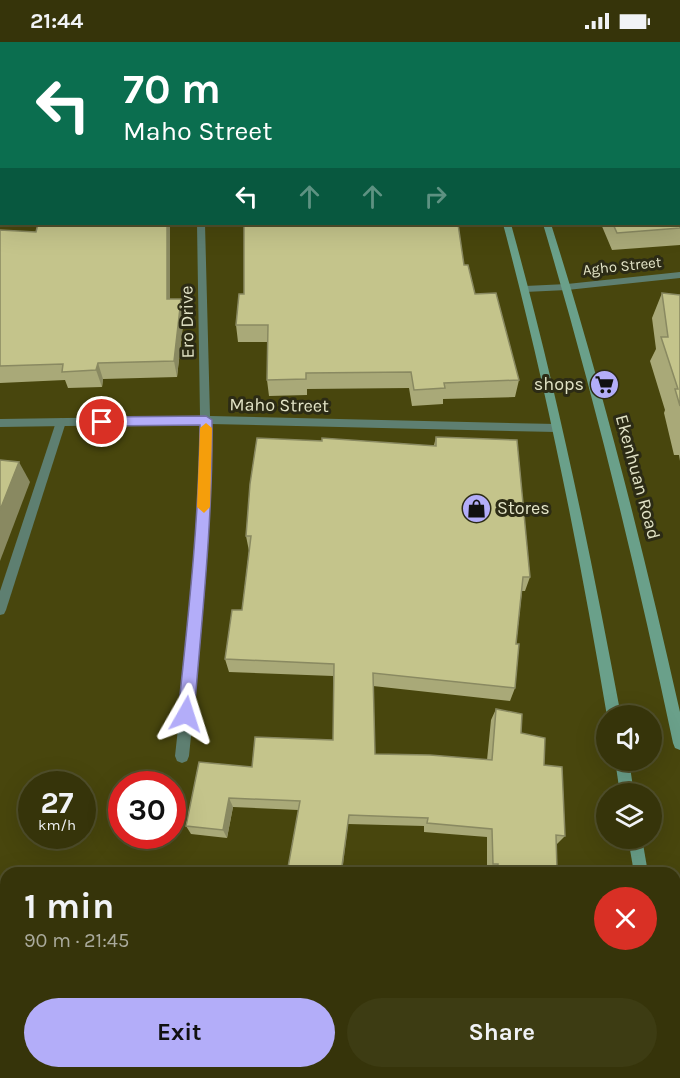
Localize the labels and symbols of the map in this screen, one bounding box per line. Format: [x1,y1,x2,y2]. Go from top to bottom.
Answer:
street label: Agho Street [582,253,663,279]
street label: Ero Drive [175,285,199,359]
supermarket icon: shops [589,368,621,400]
place label: shops [534,373,584,395]
street label: Maho Street [229,393,329,417]
pin [76,396,127,447]
street label: Ekenhuan Road [611,412,665,542]
shop icon: Stores [460,492,492,524]
place label: Stores [497,497,550,519]
position arrow [154,682,218,746]
speed limit sign: 30 [108,771,186,849]

